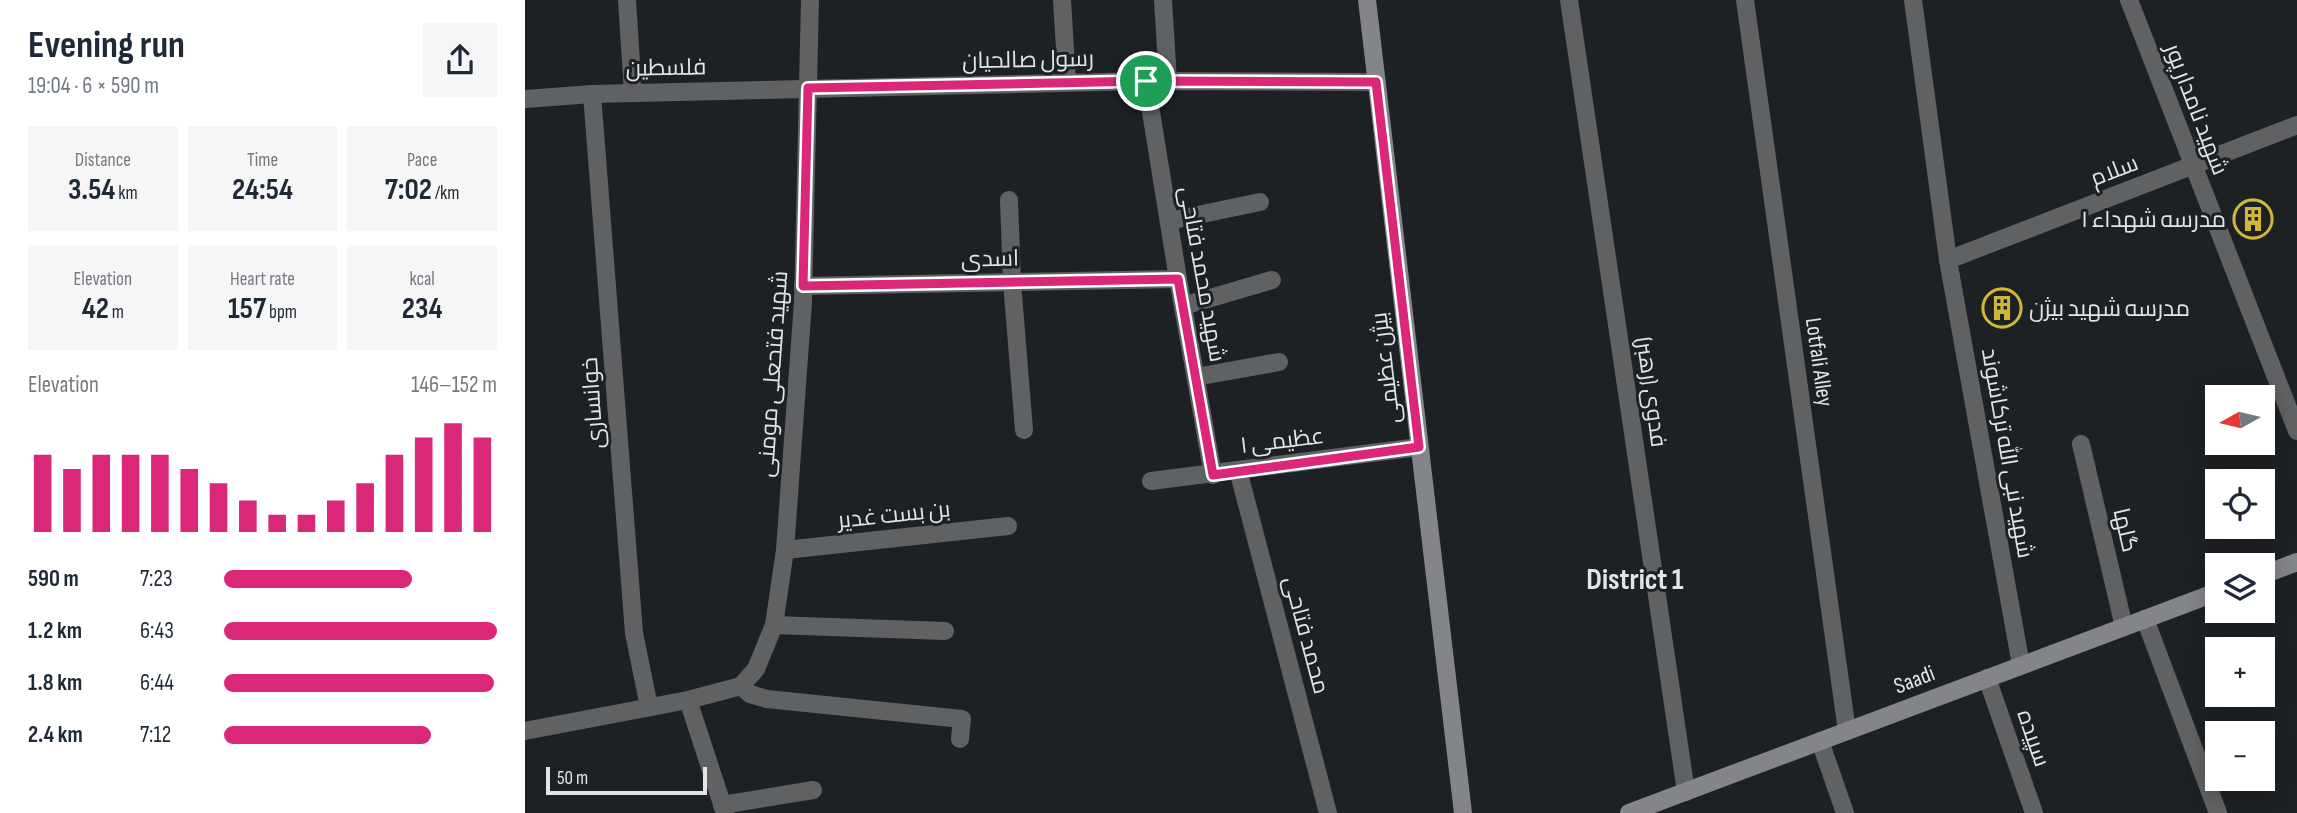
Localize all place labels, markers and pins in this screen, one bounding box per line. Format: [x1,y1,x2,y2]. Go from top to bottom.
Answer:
pin [1116,51,1176,111]
building icon: مدرسه شهداء ۱ [2232,198,2274,240]
place label: مدرسه شهداء ۱ [2081,206,2226,234]
building icon: مدرسه شهید بیژن [1981,287,2023,329]
place label: مدرسه شهید بیژن [2029,295,2190,323]

